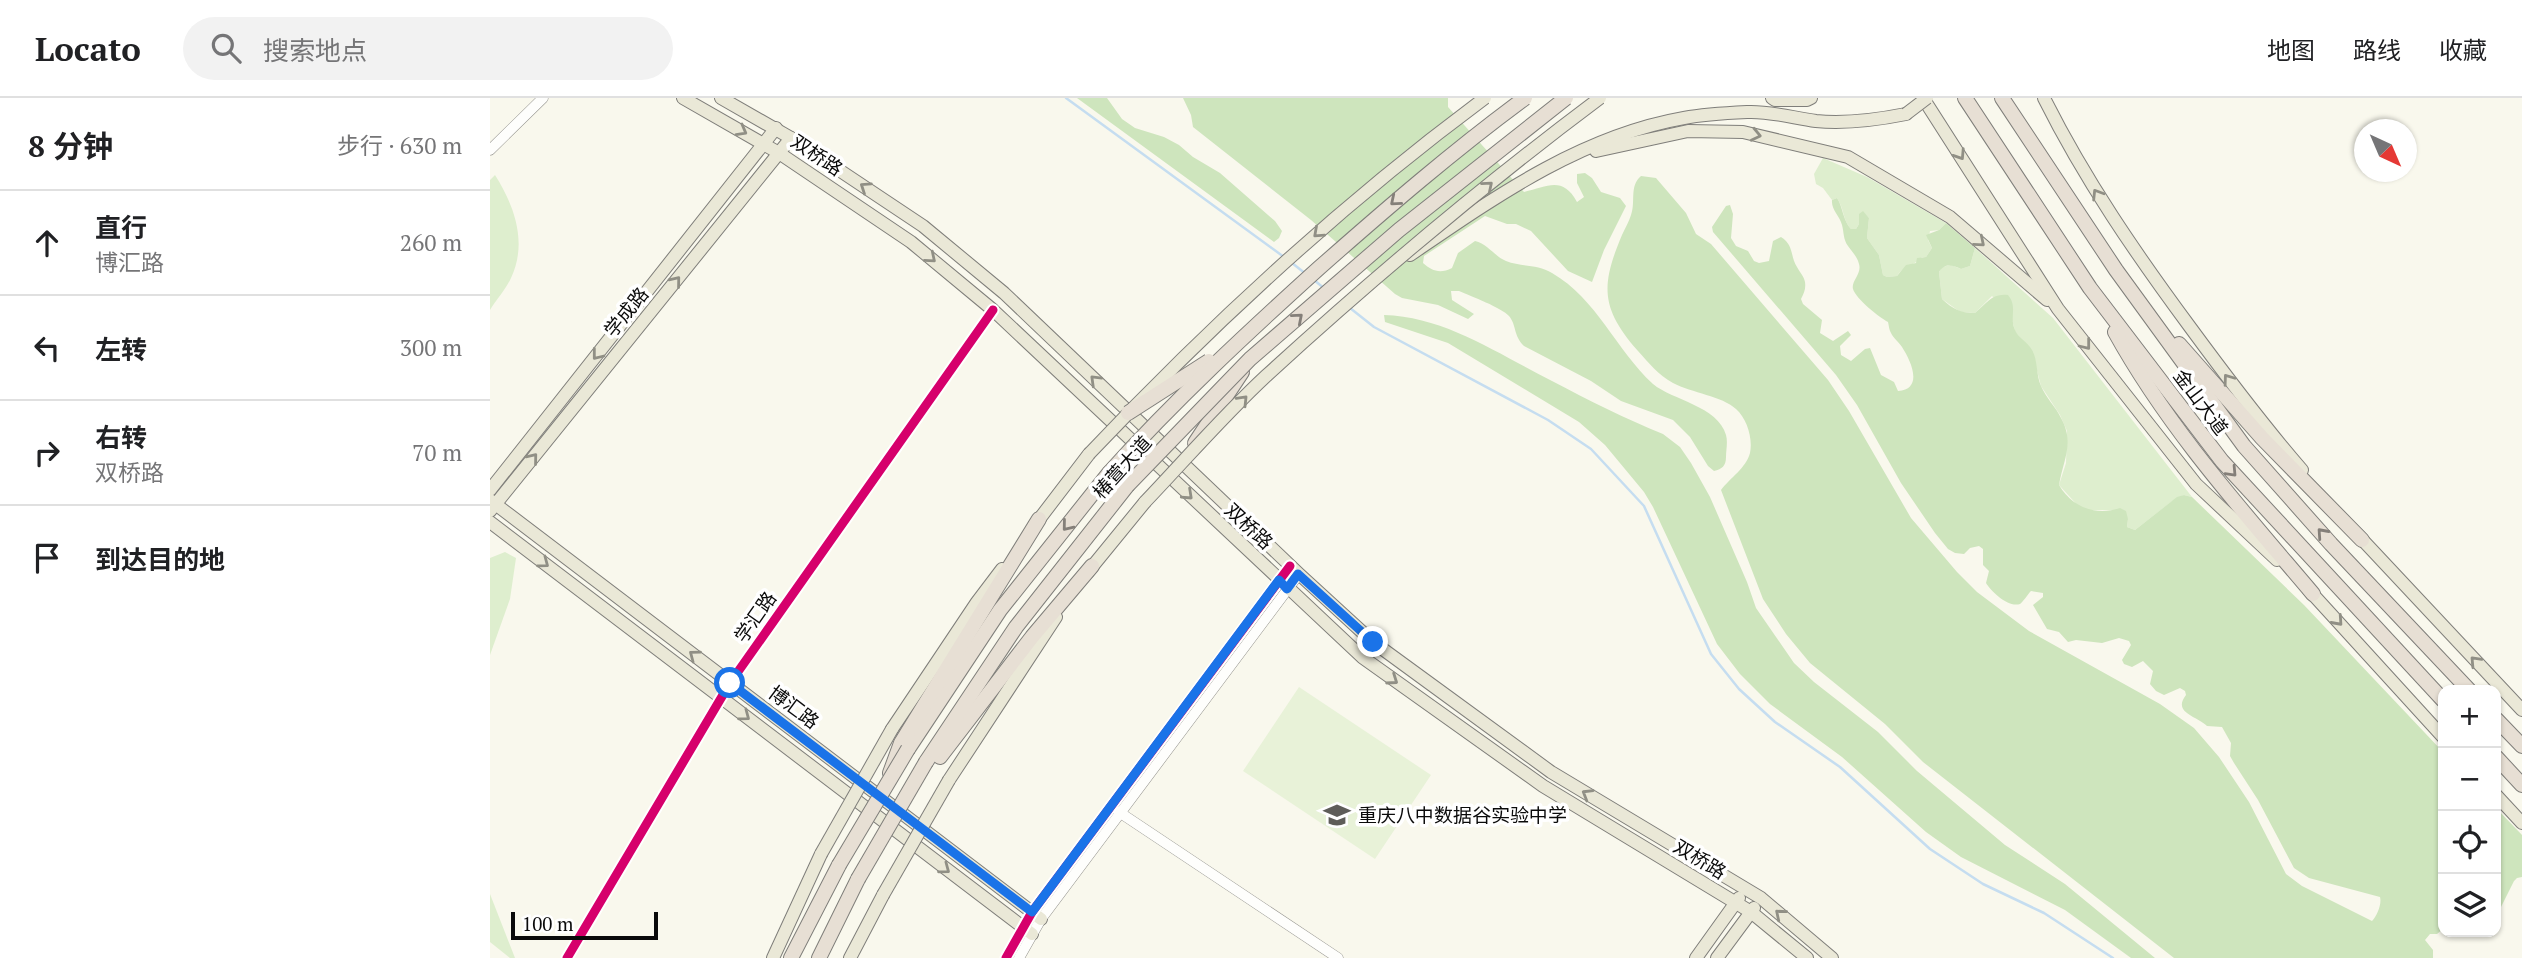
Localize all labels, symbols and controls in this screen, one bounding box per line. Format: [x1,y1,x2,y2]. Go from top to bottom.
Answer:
search box [183,17,673,80]
text: Locato [35,27,141,70]
icon: search [207,29,245,67]
text: 搜索地点 [263,33,367,67]
text: 地图 [2267,34,2315,66]
text: 路线 [2353,34,2401,66]
text: 收藏 [2439,34,2487,66]
north arrow [2354,119,2417,182]
one-way arrow [735,123,747,136]
text: 8 分钟 [28,126,113,166]
one-way arrow [1750,127,1762,141]
street label: 双桥路 [787,128,848,181]
text: 步行 · 630 m [337,130,462,161]
one-way arrow [1952,148,1965,161]
one-way arrow [1480,182,1493,194]
one-way arrow [860,183,873,195]
one-way arrow [2093,188,2106,201]
one-way arrow [1390,193,1402,206]
text: 直行 [95,210,147,244]
icon: ahead [28,224,66,262]
one-way arrow [1313,225,1326,237]
text: 260 m [400,227,462,258]
one-way arrow [1971,234,1984,246]
text: 博汇路 [95,247,164,278]
one-way arrow [922,250,935,262]
one-way arrow [667,276,680,288]
street label: 学成路 [598,282,653,342]
one-way arrow [1289,314,1302,326]
icon: left [28,329,66,367]
text: 左转 [95,332,147,366]
text: 300 m [400,332,462,363]
one-way arrow [2078,337,2091,349]
one-way arrow [592,347,605,359]
street label: 金山大道 [2169,364,2234,440]
one-way arrow [2224,374,2237,387]
one-way arrow [1091,376,1104,389]
one-way arrow [1235,395,1248,408]
text: 右转 [95,420,147,454]
street label: 椿萱大道 [1087,430,1156,503]
icon: right [28,434,66,472]
text: 70 m [412,437,462,468]
one-way arrow [525,453,537,466]
text: 双桥路 [95,457,164,488]
one-way arrow [2224,464,2237,477]
one-way arrow [1180,487,1193,499]
street label: 双桥路 [1220,497,1279,554]
one-way arrow [1062,518,1075,531]
one-way arrow [2318,528,2330,541]
icon: arrive [28,539,66,577]
text: 到达目的地 [95,542,225,576]
one-way arrow [537,555,549,568]
street label: 学汇路 [728,586,781,647]
one-way arrow [2329,613,2342,626]
route end [1357,626,1388,657]
one-way arrow [689,651,702,664]
one-way arrow [2471,656,2484,669]
route start [714,667,745,698]
one-way arrow [1386,672,1398,684]
street label: 博汇路 [764,679,825,734]
map controls [2438,685,2501,937]
button: + [2438,685,2501,748]
one-way arrow [737,707,750,720]
button: − [2438,748,2501,811]
one-way arrow [1581,789,1594,802]
school or university icon: 重庆八中数据谷实验中学 [1322,800,1352,830]
place label: 重庆八中数据谷实验中学 [1358,802,1567,827]
button: locate [2438,811,2501,874]
street label: 双桥路 [1669,833,1731,884]
one-way arrow [938,860,950,873]
button: layers [2438,874,2501,937]
scale bar [511,909,658,941]
one-way arrow [1775,910,1788,922]
text: 100 m [522,911,573,936]

